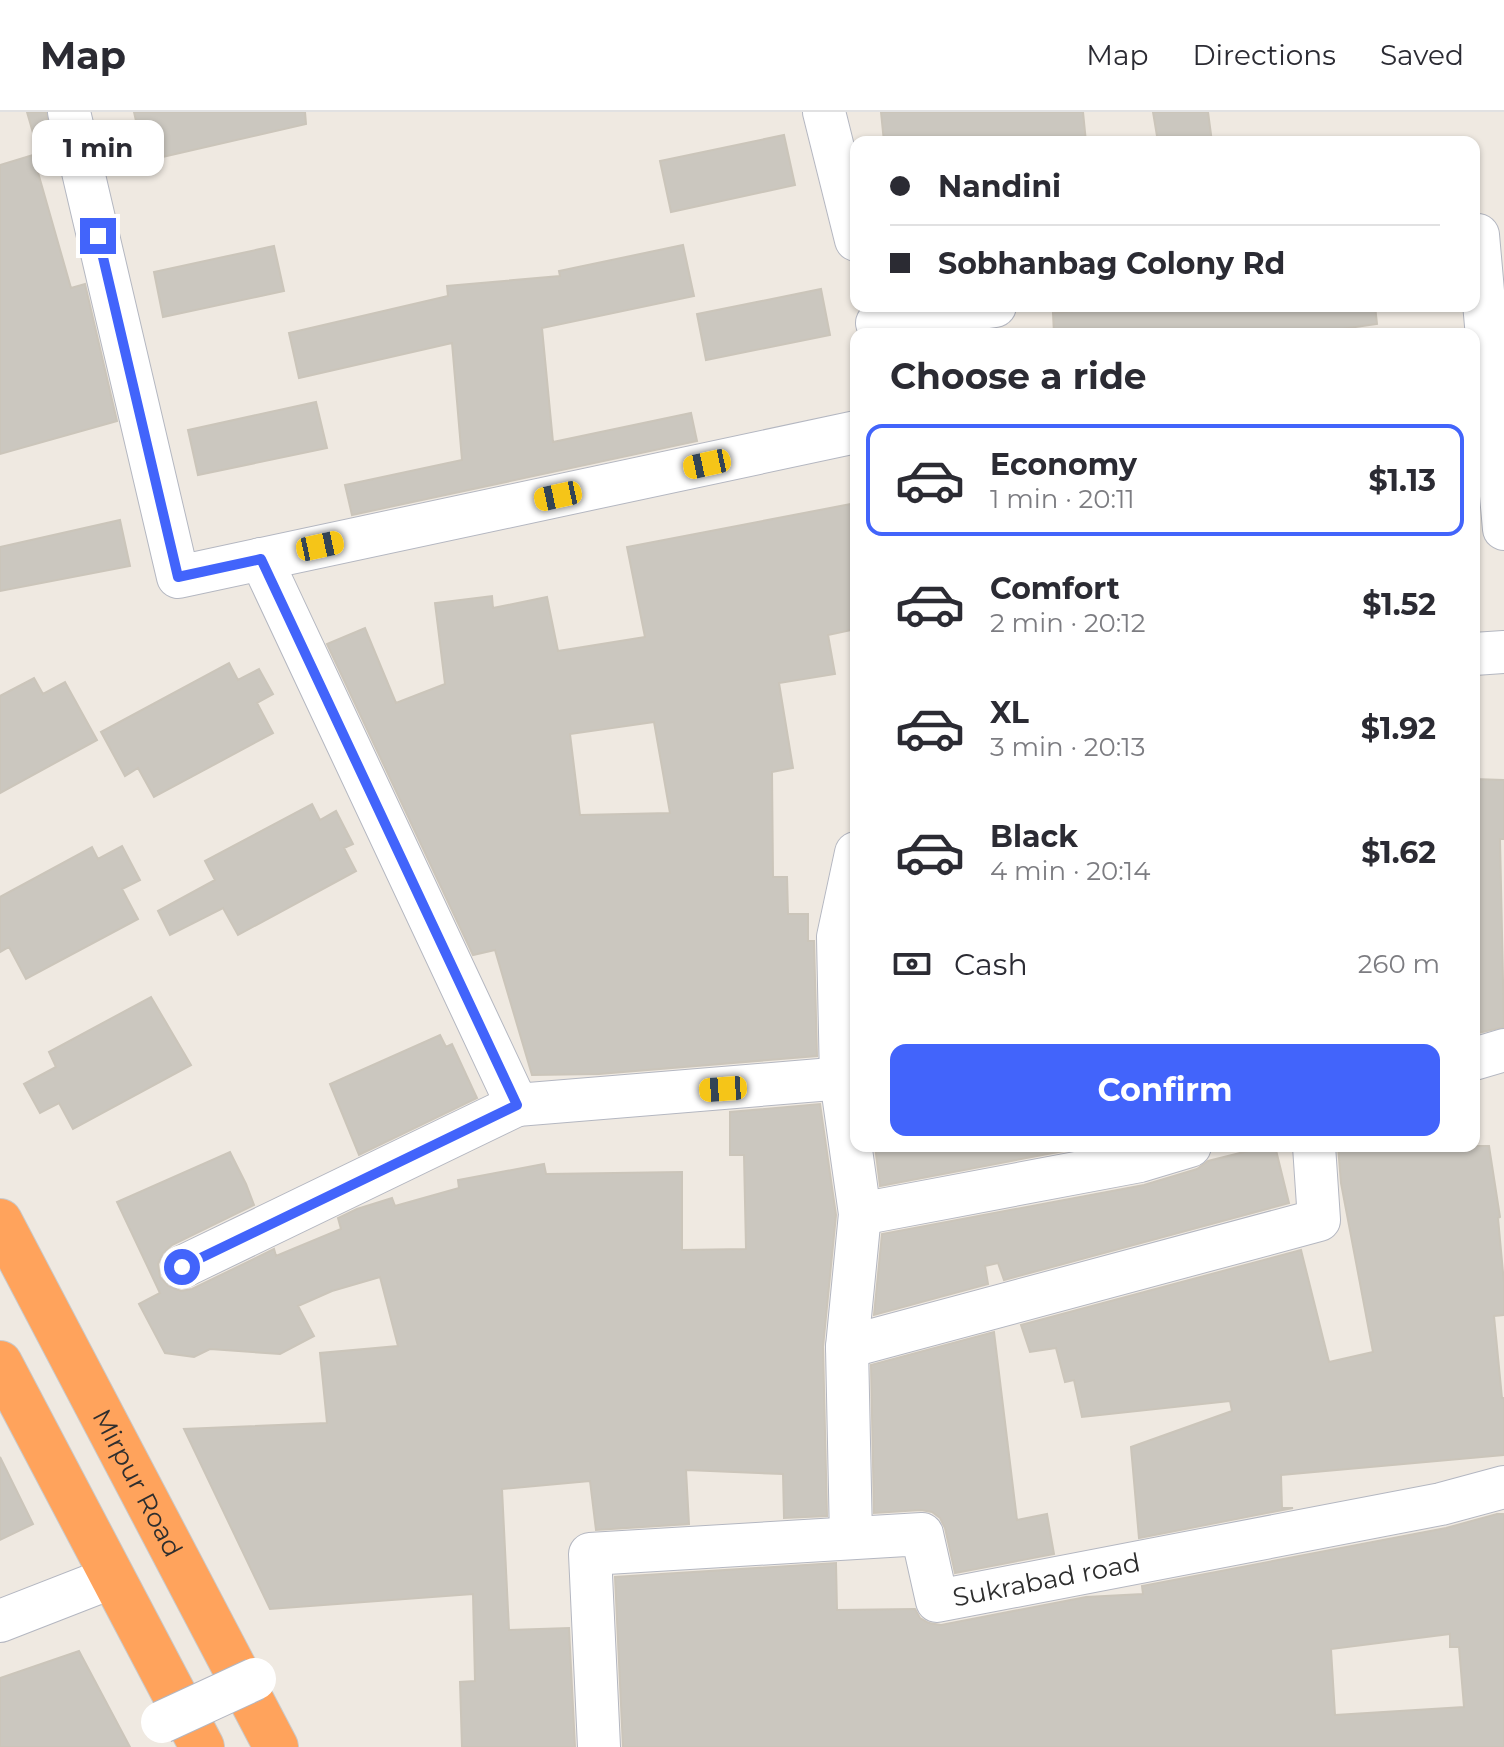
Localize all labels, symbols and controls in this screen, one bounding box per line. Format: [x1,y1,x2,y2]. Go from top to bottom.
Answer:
text: Map [40,32,126,79]
text: Map [1086,38,1148,72]
text: Directions [1192,38,1336,72]
text: Saved [1380,38,1464,72]
callout: 1 min [32,120,164,176]
text: 1 min [63,132,133,164]
text: Nandini [938,168,1061,205]
route end [80,218,116,254]
text: Sobhanbag Colony Rd [938,245,1285,282]
text: Choose a ride [890,354,1147,398]
icon: car [894,444,966,516]
text: Economy [990,446,1137,483]
car [681,447,733,481]
text: $1.13 [1369,462,1436,499]
car [532,479,584,513]
text: 1 min · 20:11 [990,483,1135,515]
car [294,529,346,563]
icon: car [894,568,966,640]
text: Comfort [990,570,1120,607]
text: $1.52 [1362,586,1436,623]
text: 2 min · 20:12 [990,607,1146,639]
icon: car [894,692,966,764]
text: XL [990,694,1029,731]
text: $1.92 [1361,710,1436,747]
text: 3 min · 20:13 [990,731,1145,763]
icon: car [894,816,966,888]
text: Black [990,818,1078,855]
text: $1.62 [1361,834,1436,871]
text: 4 min · 20:14 [990,855,1150,887]
icon: cash [890,942,934,986]
text: Cash [954,946,1028,983]
text: 260 m [1358,948,1440,980]
button: Confirm [890,1044,1440,1136]
car [698,1075,748,1103]
route start [164,1249,200,1285]
street label: Mirpur Road [86,1404,189,1562]
street label: Sukrabad road [950,1546,1143,1614]

